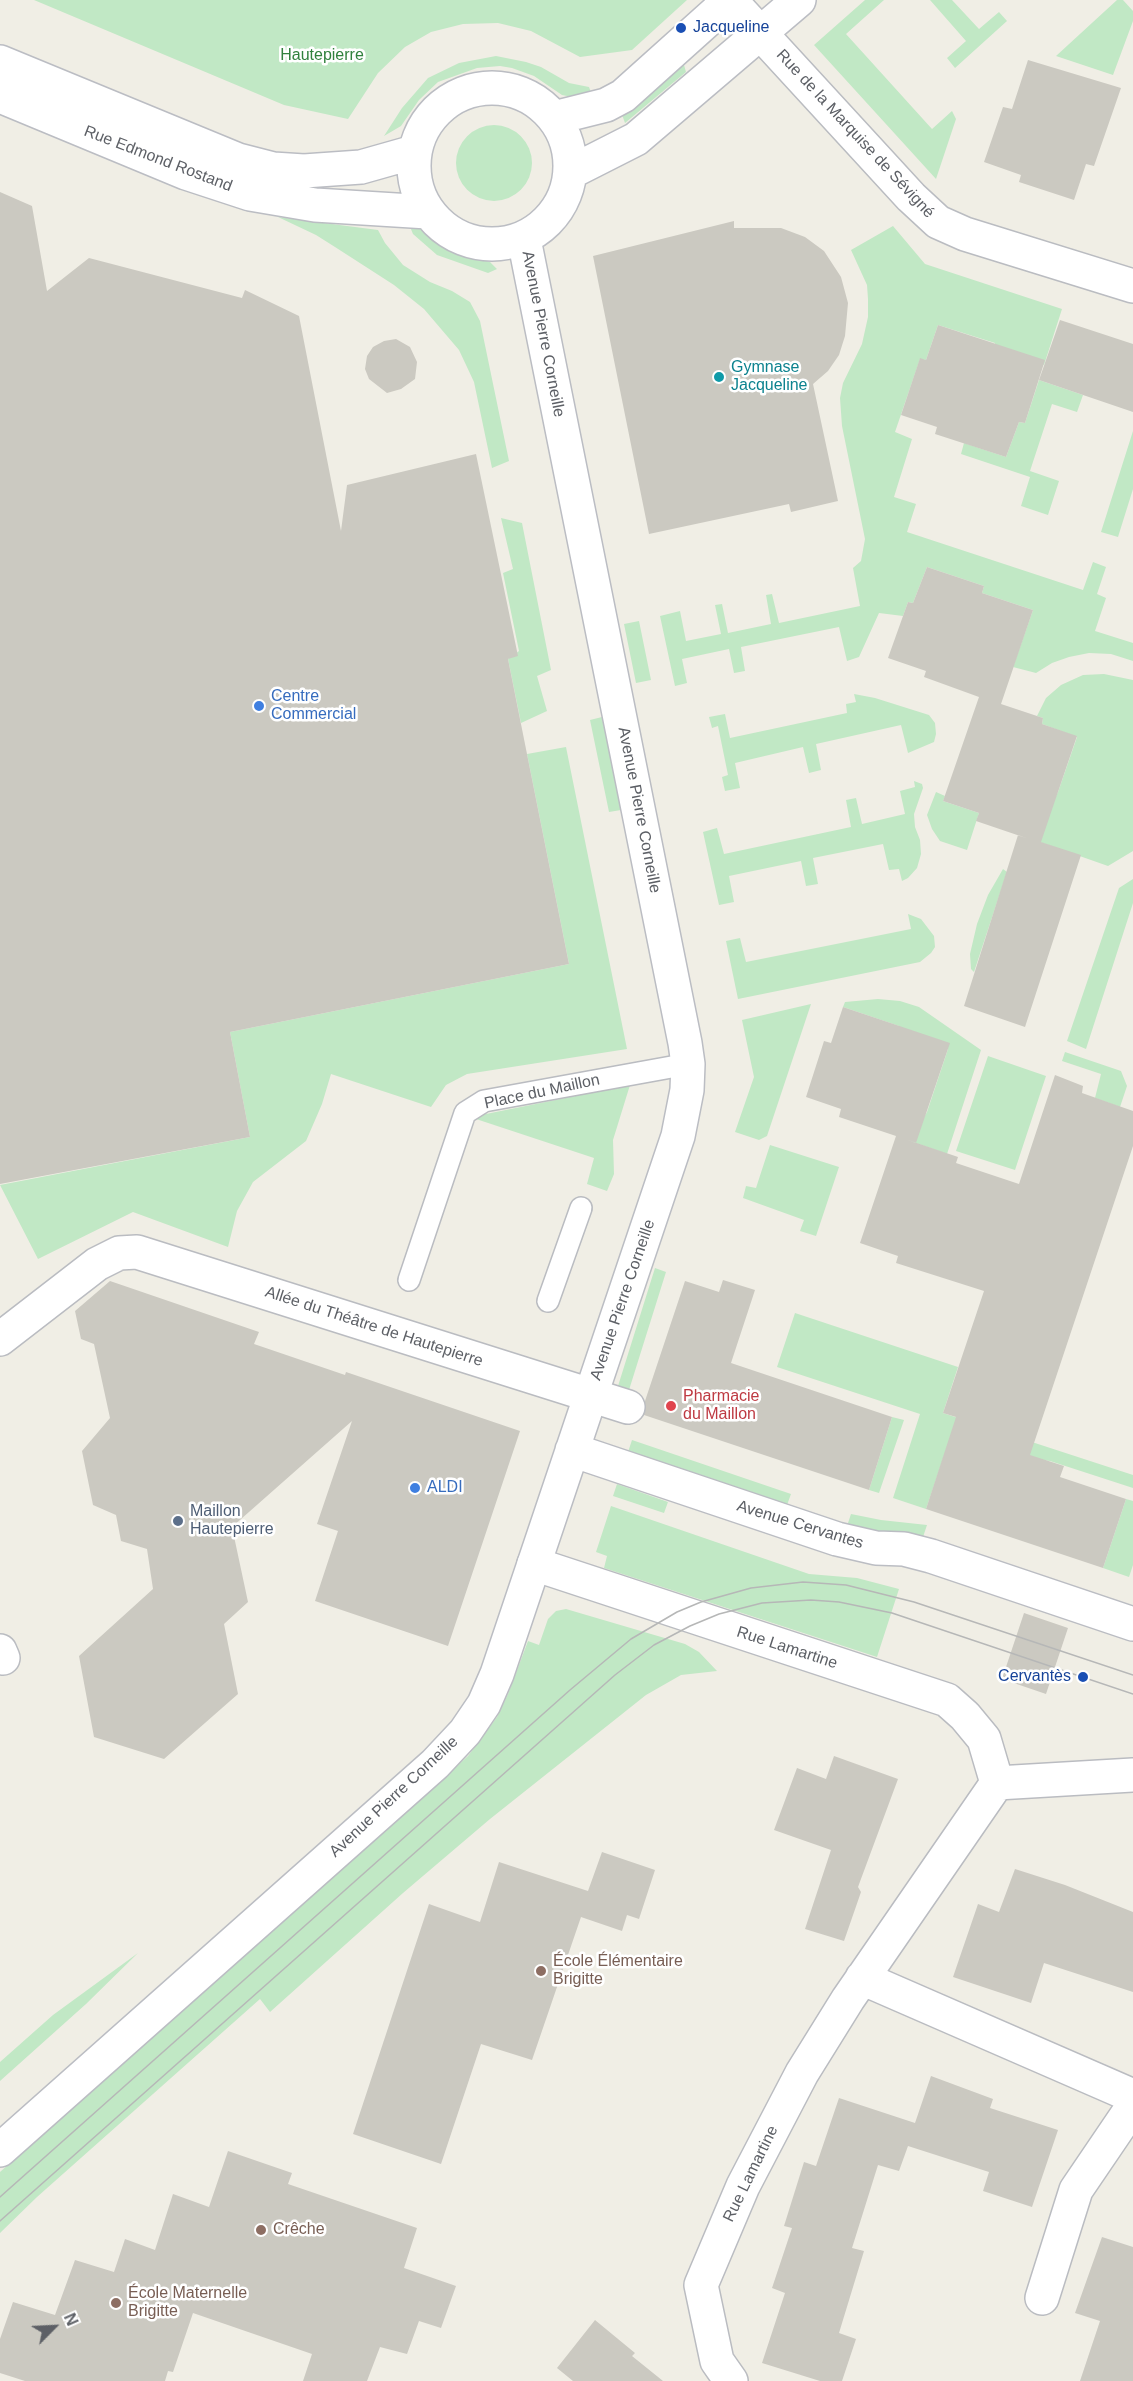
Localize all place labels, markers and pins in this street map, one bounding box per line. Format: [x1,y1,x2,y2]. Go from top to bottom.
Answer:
place label: Jacqueline [693,18,770,38]
marker: Jacqueline [674,21,688,35]
place label: Gymnase Jacqueline [731,358,807,396]
marker: Gymnase Jacqueline [712,370,726,384]
place label: Centre Commercial [271,687,356,725]
marker: Centre Commercial [252,699,266,713]
place label: Pharmacie du Maillon [683,1387,759,1425]
marker: Pharmacie du Maillon [664,1399,678,1413]
place label: ALDI [427,1478,463,1498]
marker: ALDI [408,1481,422,1495]
place label: Maillon Hautepierre [190,1502,274,1540]
marker: Maillon Hautepierre [171,1514,185,1528]
place label: Cervantès [998,1667,1071,1687]
marker: Cervantès [1076,1670,1090,1684]
place label: École Élémentaire Brigitte [553,1952,683,1990]
marker: École Élémentaire Brigitte [534,1964,548,1978]
place label: Crêche [273,2220,325,2240]
marker: Crêche [254,2223,268,2237]
place label: École Maternelle Brigitte [128,2284,247,2322]
marker: École Maternelle Brigitte [109,2296,123,2310]

